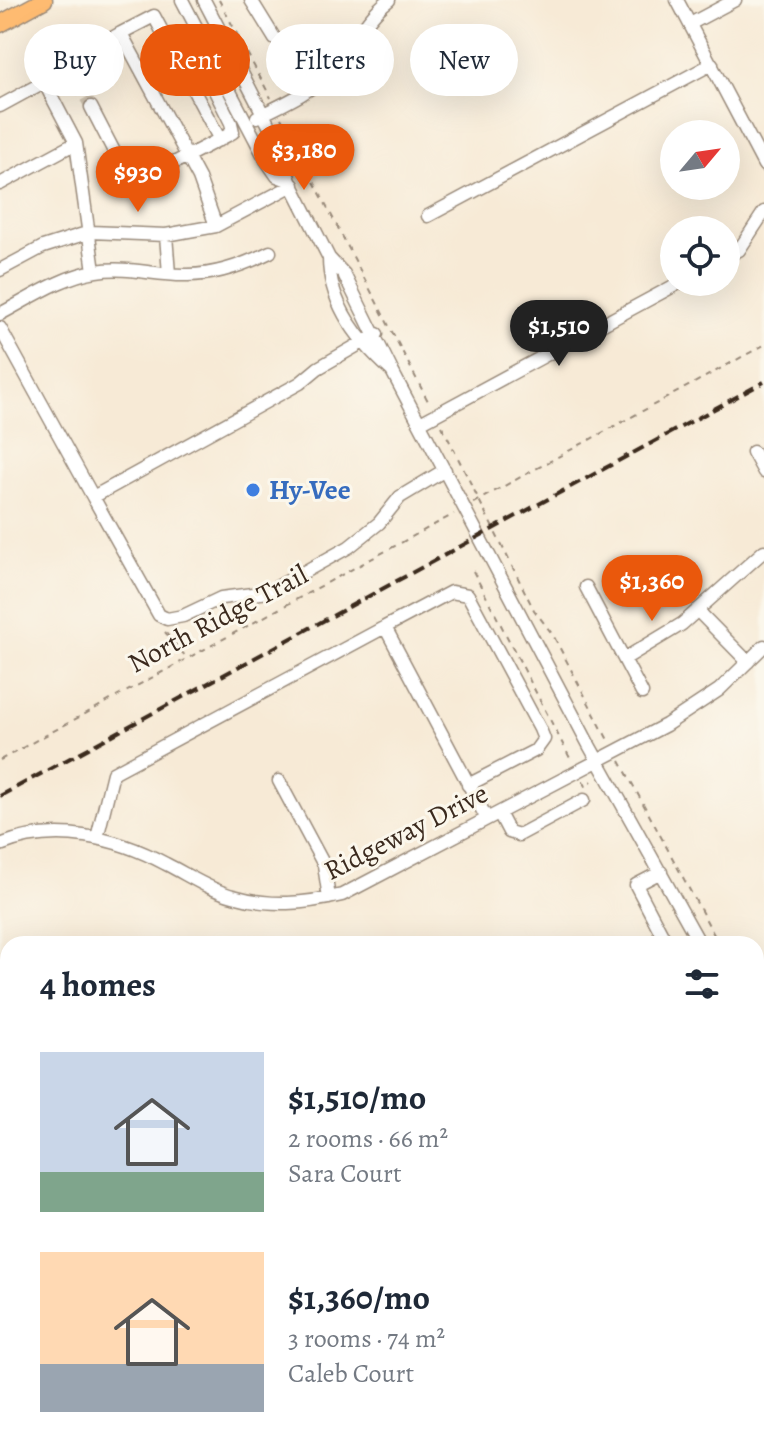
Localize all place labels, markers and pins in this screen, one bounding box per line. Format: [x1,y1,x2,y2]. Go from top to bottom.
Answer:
pin: $3,180 [239,124,369,192]
pin: $930 [91,146,185,214]
pin: $1,510 [494,300,624,368]
place label: Hy-Vee [269,471,351,509]
marker: Hy-Vee [244,481,262,499]
pin: $1,360 [587,555,717,623]

